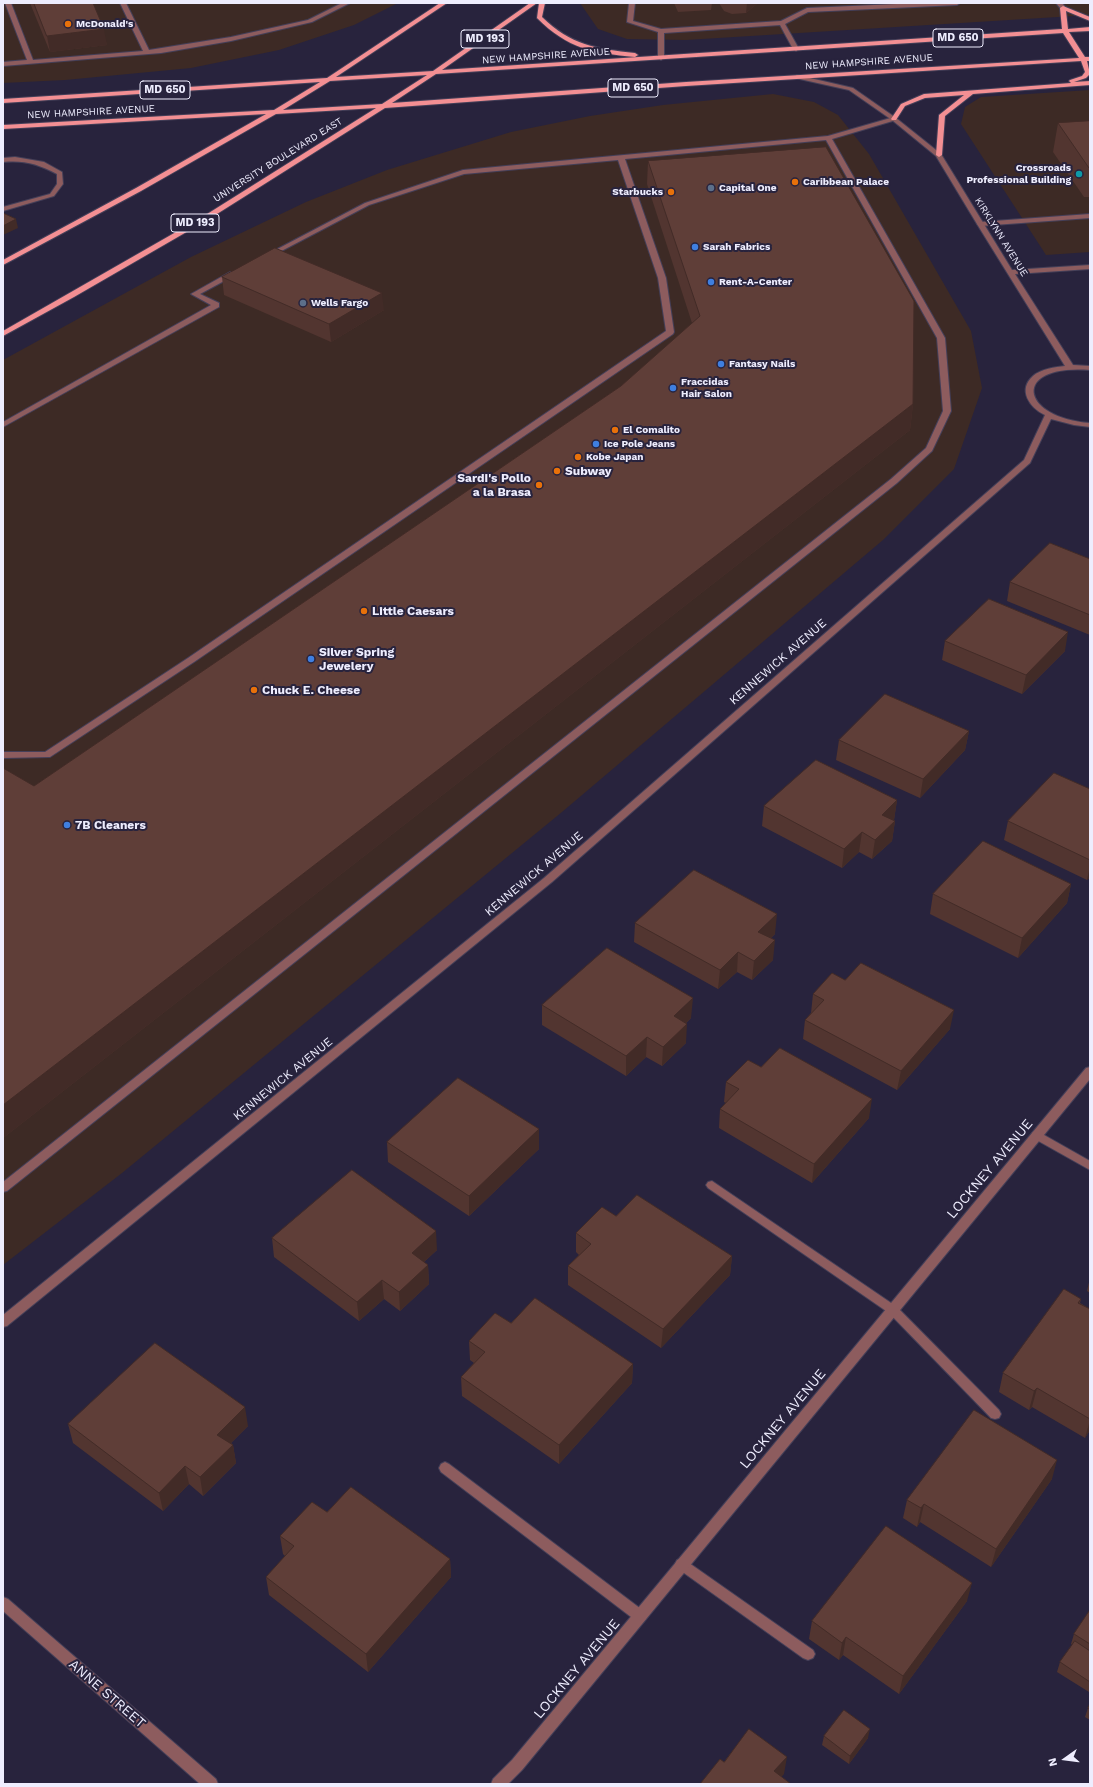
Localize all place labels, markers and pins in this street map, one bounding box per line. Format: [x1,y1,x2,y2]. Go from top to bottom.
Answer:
place label: McDonald's [76,18,133,30]
marker: McDonald's [63,19,73,29]
place label: Crossroads Professional Building [966,162,1071,186]
marker: Crossroads Professional Building [1074,169,1084,179]
place label: Caribbean Palace [803,176,889,188]
marker: Caribbean Palace [790,177,800,187]
place label: Capital One [719,182,776,194]
marker: Capital One [706,183,716,193]
place label: Starbucks [612,186,663,198]
marker: Starbucks [666,187,676,197]
place label: Sarah Fabrics [703,241,770,253]
marker: Sarah Fabrics [690,242,700,252]
place label: Rent-A-Center [719,276,792,288]
marker: Rent-A-Center [706,277,716,287]
place label: Wells Fargo [311,297,368,309]
marker: Wells Fargo [298,298,308,308]
place label: Fantasy Nails [729,358,795,370]
marker: Fantasy Nails [716,359,726,369]
place label: Fraccidas Hair Salon [681,376,732,400]
marker: Fraccidas Hair Salon [668,383,678,393]
place label: El Comalito [623,424,680,436]
marker: El Comalito [610,425,620,435]
place label: Ice Pole Jeans [604,438,675,450]
marker: Ice Pole Jeans [591,439,601,449]
place label: Kobe Japan [586,451,644,463]
marker: Kobe Japan [573,452,583,462]
place label: Subway [565,464,612,478]
marker: Subway [552,466,562,476]
place label: Sardi's Pollo a la Brasa [457,471,531,499]
marker: Sardi's Pollo a la Brasa [534,480,544,490]
place label: Little Caesars [372,604,454,618]
marker: Little Caesars [359,606,369,616]
place label: Silver Spring Jewelery [319,645,394,673]
marker: Silver Spring Jewelery [306,654,316,664]
place label: Chuck E. Cheese [262,683,360,697]
marker: Chuck E. Cheese [249,685,259,695]
place label: 7B Cleaners [75,818,146,832]
marker: 7B Cleaners [62,820,72,830]

